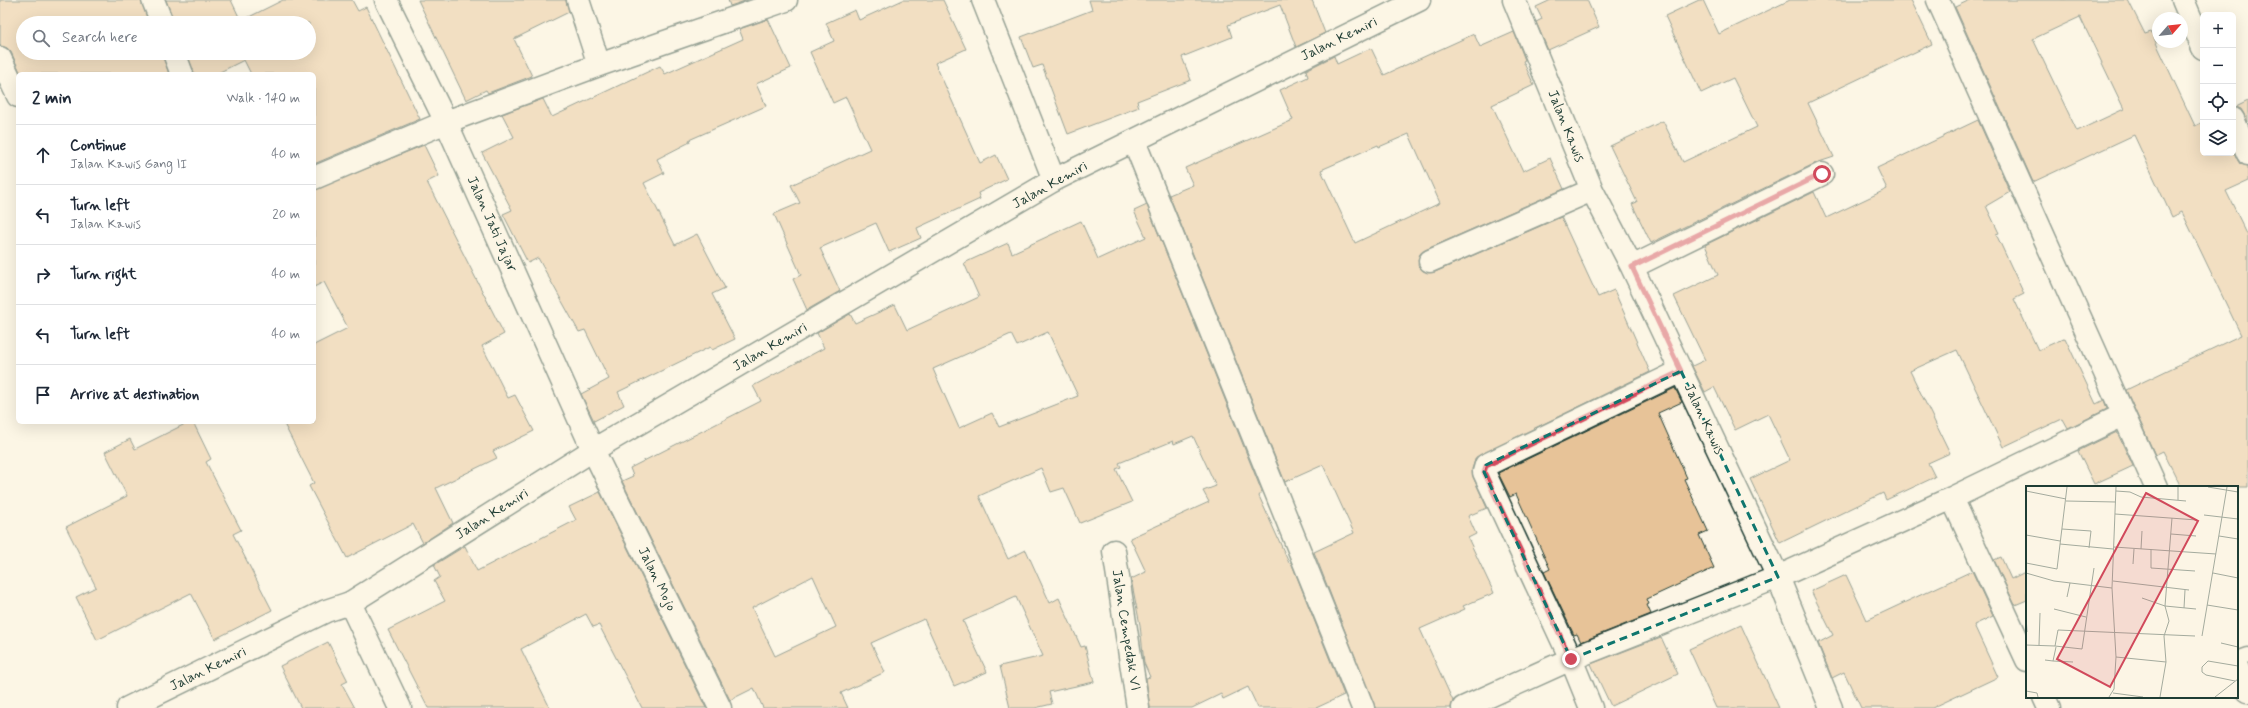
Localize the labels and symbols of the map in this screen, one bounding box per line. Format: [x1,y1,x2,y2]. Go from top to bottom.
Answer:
north arrow [2152,12,2188,48]
street label: Jalan Kemiri [1298,13,1380,65]
street label: Jalan Kawis [1543,87,1589,165]
street label: Jalan Kemiri [1009,157,1091,213]
route start [1813,165,1831,183]
street label: Jalan Jati Jajar [463,173,521,275]
street label: Jalan Kemiri [730,318,810,376]
street label: Jalan Kawis [1680,381,1728,458]
street label: Jalan Kemiri [452,484,532,544]
inset map [2026,486,2238,698]
street label: Jalan Mojo [634,544,680,614]
street label: Jalan Cempedak VI [1108,568,1144,692]
street label: Jalan Kemiri [167,643,249,695]
route end [1562,650,1580,668]

